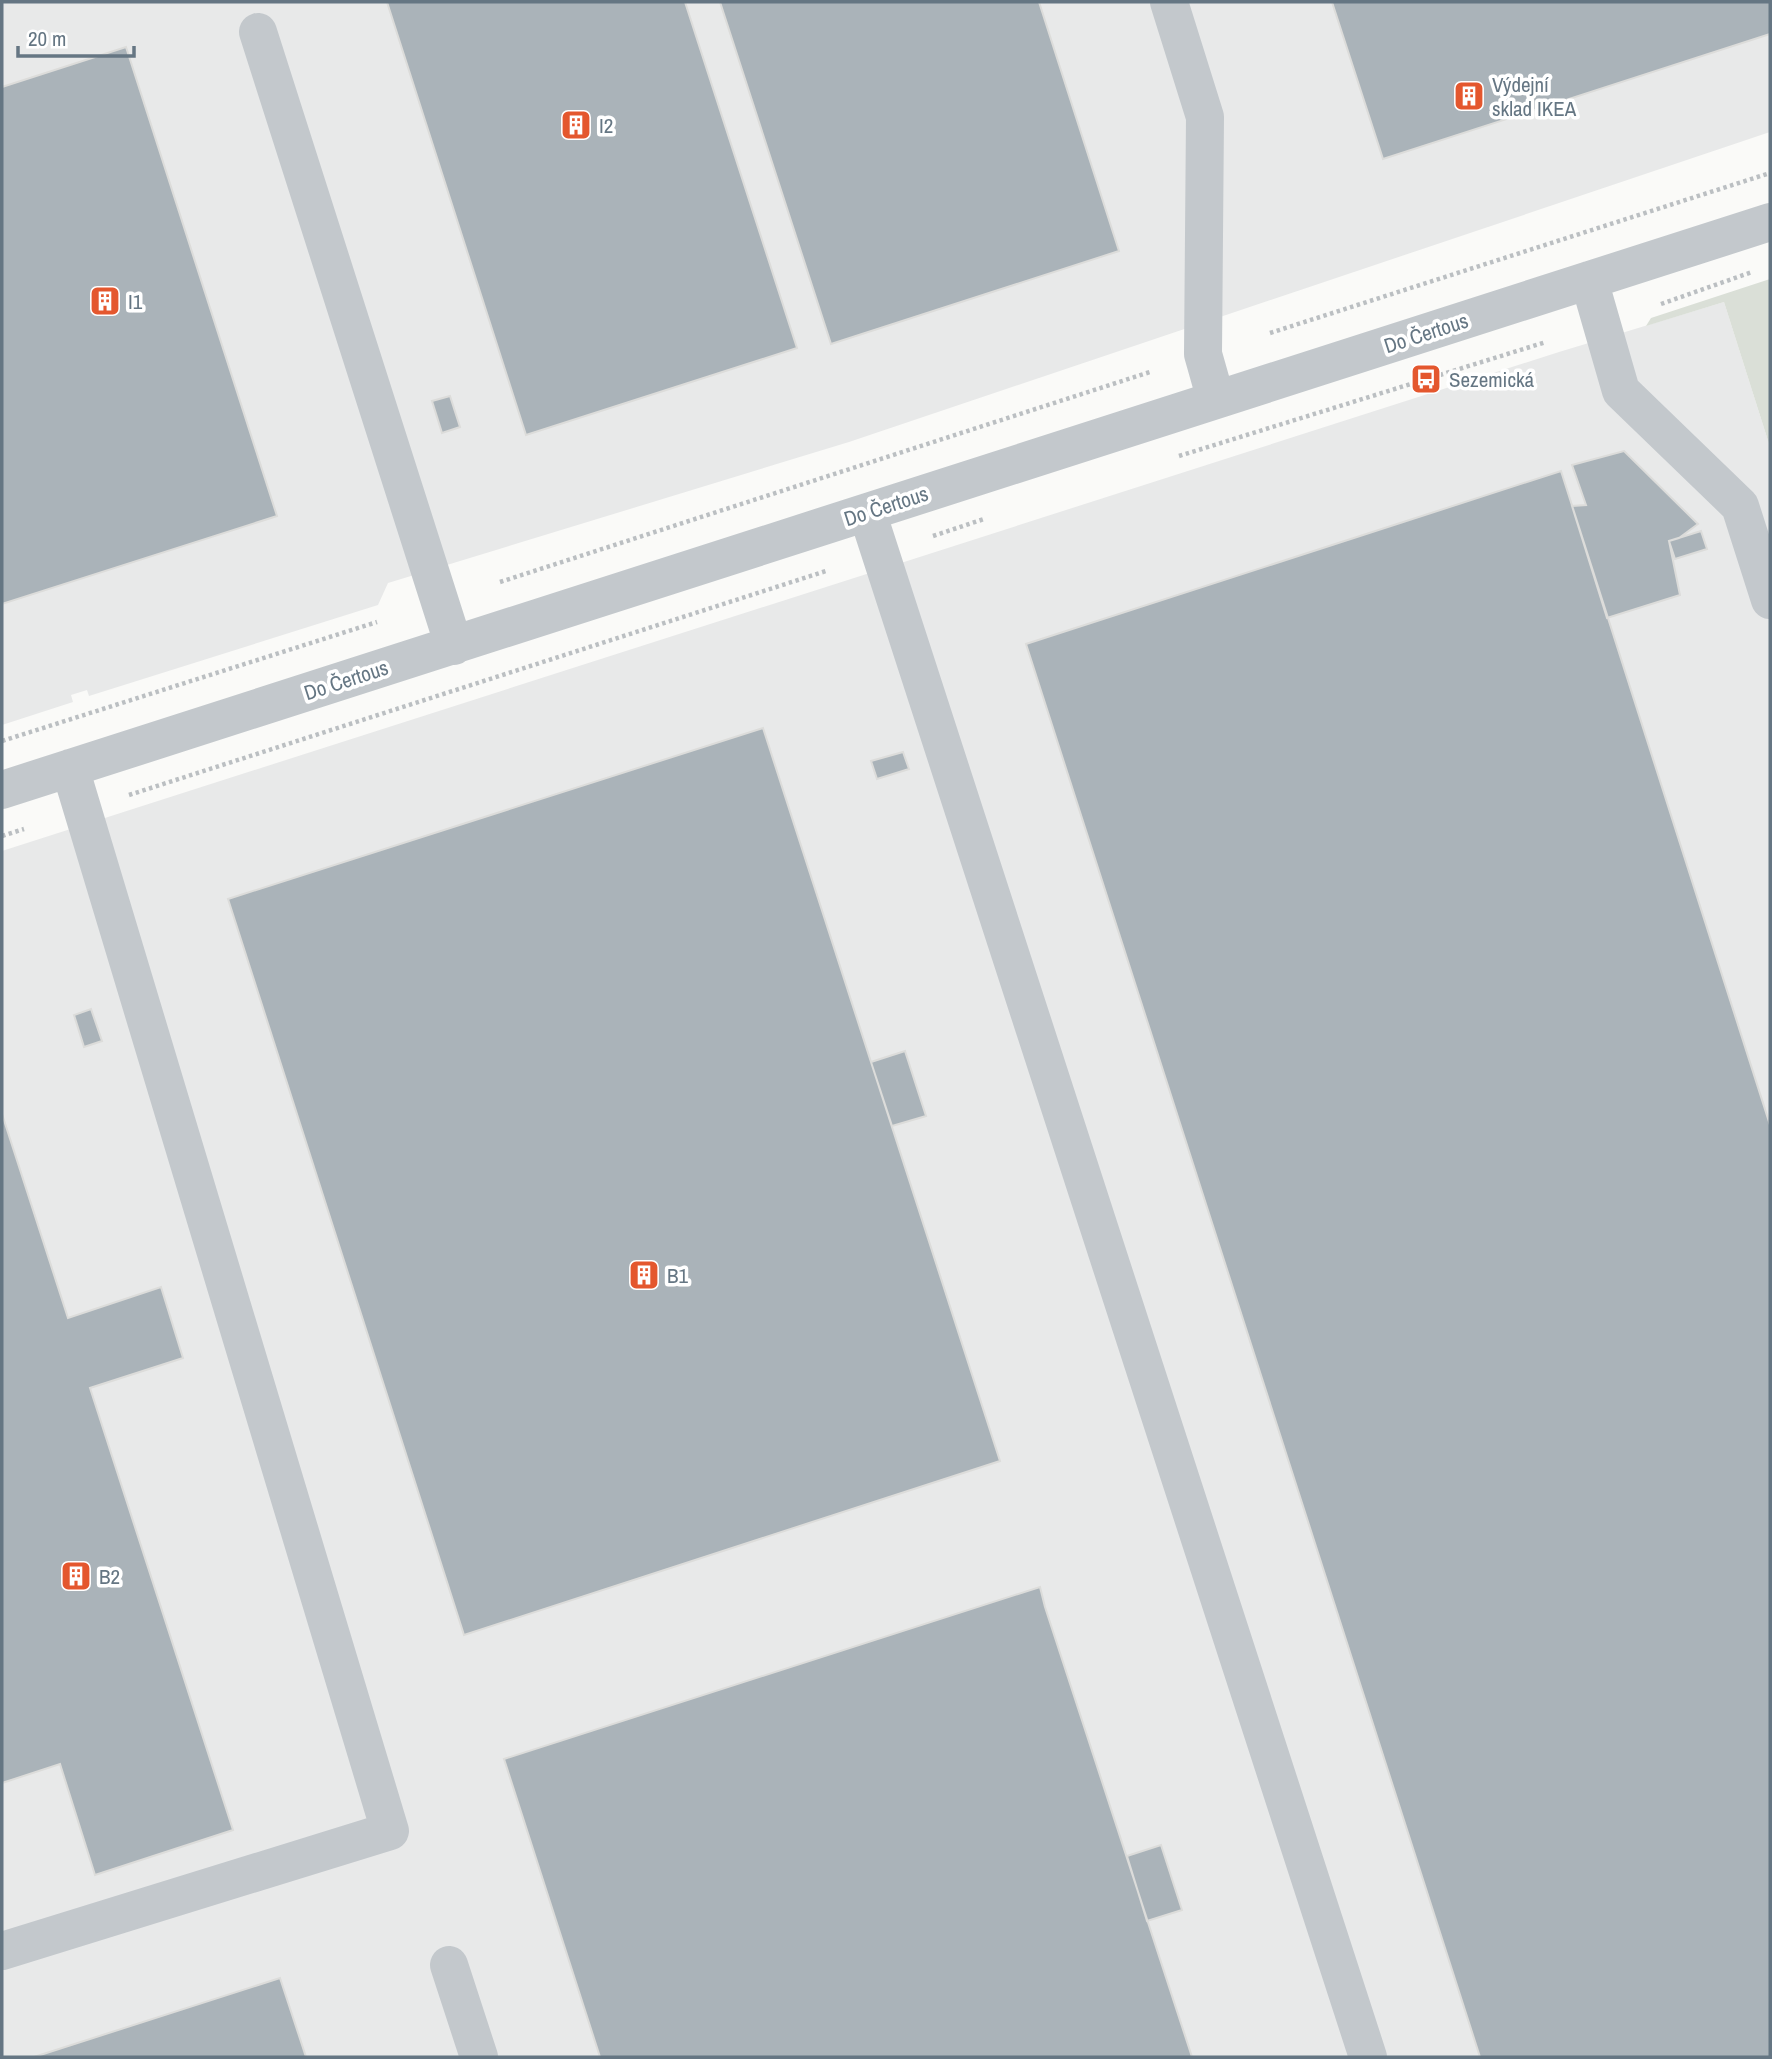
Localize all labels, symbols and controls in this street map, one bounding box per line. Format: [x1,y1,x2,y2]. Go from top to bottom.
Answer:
scale bar [18,14,133,58]
text: 20 m [28,24,66,53]
place label: Výdejní sklad IKEA [1492,70,1577,123]
building icon: Výdejní sklad IKEA [1452,79,1486,113]
building icon: I2 [559,108,593,142]
place label: I2 [599,111,613,140]
building icon: I1 [88,284,122,318]
place label: I1 [128,287,143,316]
street label: Do Čertous [1380,306,1472,360]
bus stop icon: Sezemická [1409,362,1443,396]
place label: Sezemická [1449,365,1535,394]
street label: Do Čertous [840,479,932,533]
street label: Do Čertous [300,653,392,707]
building icon: B1 [627,1258,661,1292]
place label: B1 [667,1261,688,1290]
building icon: B2 [59,1559,93,1593]
place label: B2 [99,1562,120,1591]

